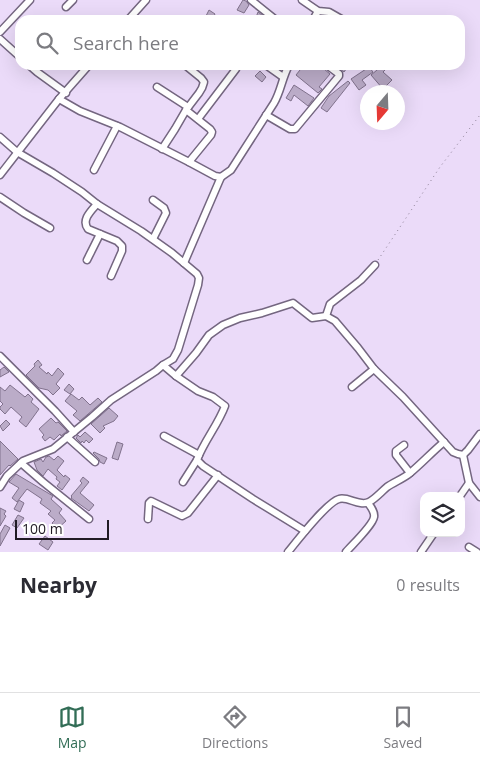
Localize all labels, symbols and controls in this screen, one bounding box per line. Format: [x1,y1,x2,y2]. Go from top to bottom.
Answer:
search box [15,15,465,70]
icon: search [33,29,61,57]
text: Search here [73,30,179,56]
north arrow [360,85,405,130]
map controls [420,492,465,537]
button: layers [420,492,465,537]
scale bar [15,517,109,540]
text: 100 m [22,519,63,538]
text: Nearby [20,571,97,599]
text: 0 results [396,574,460,596]
tab: Map [58,703,87,752]
tab: Directions [202,703,268,752]
tab: Saved [383,703,422,752]

